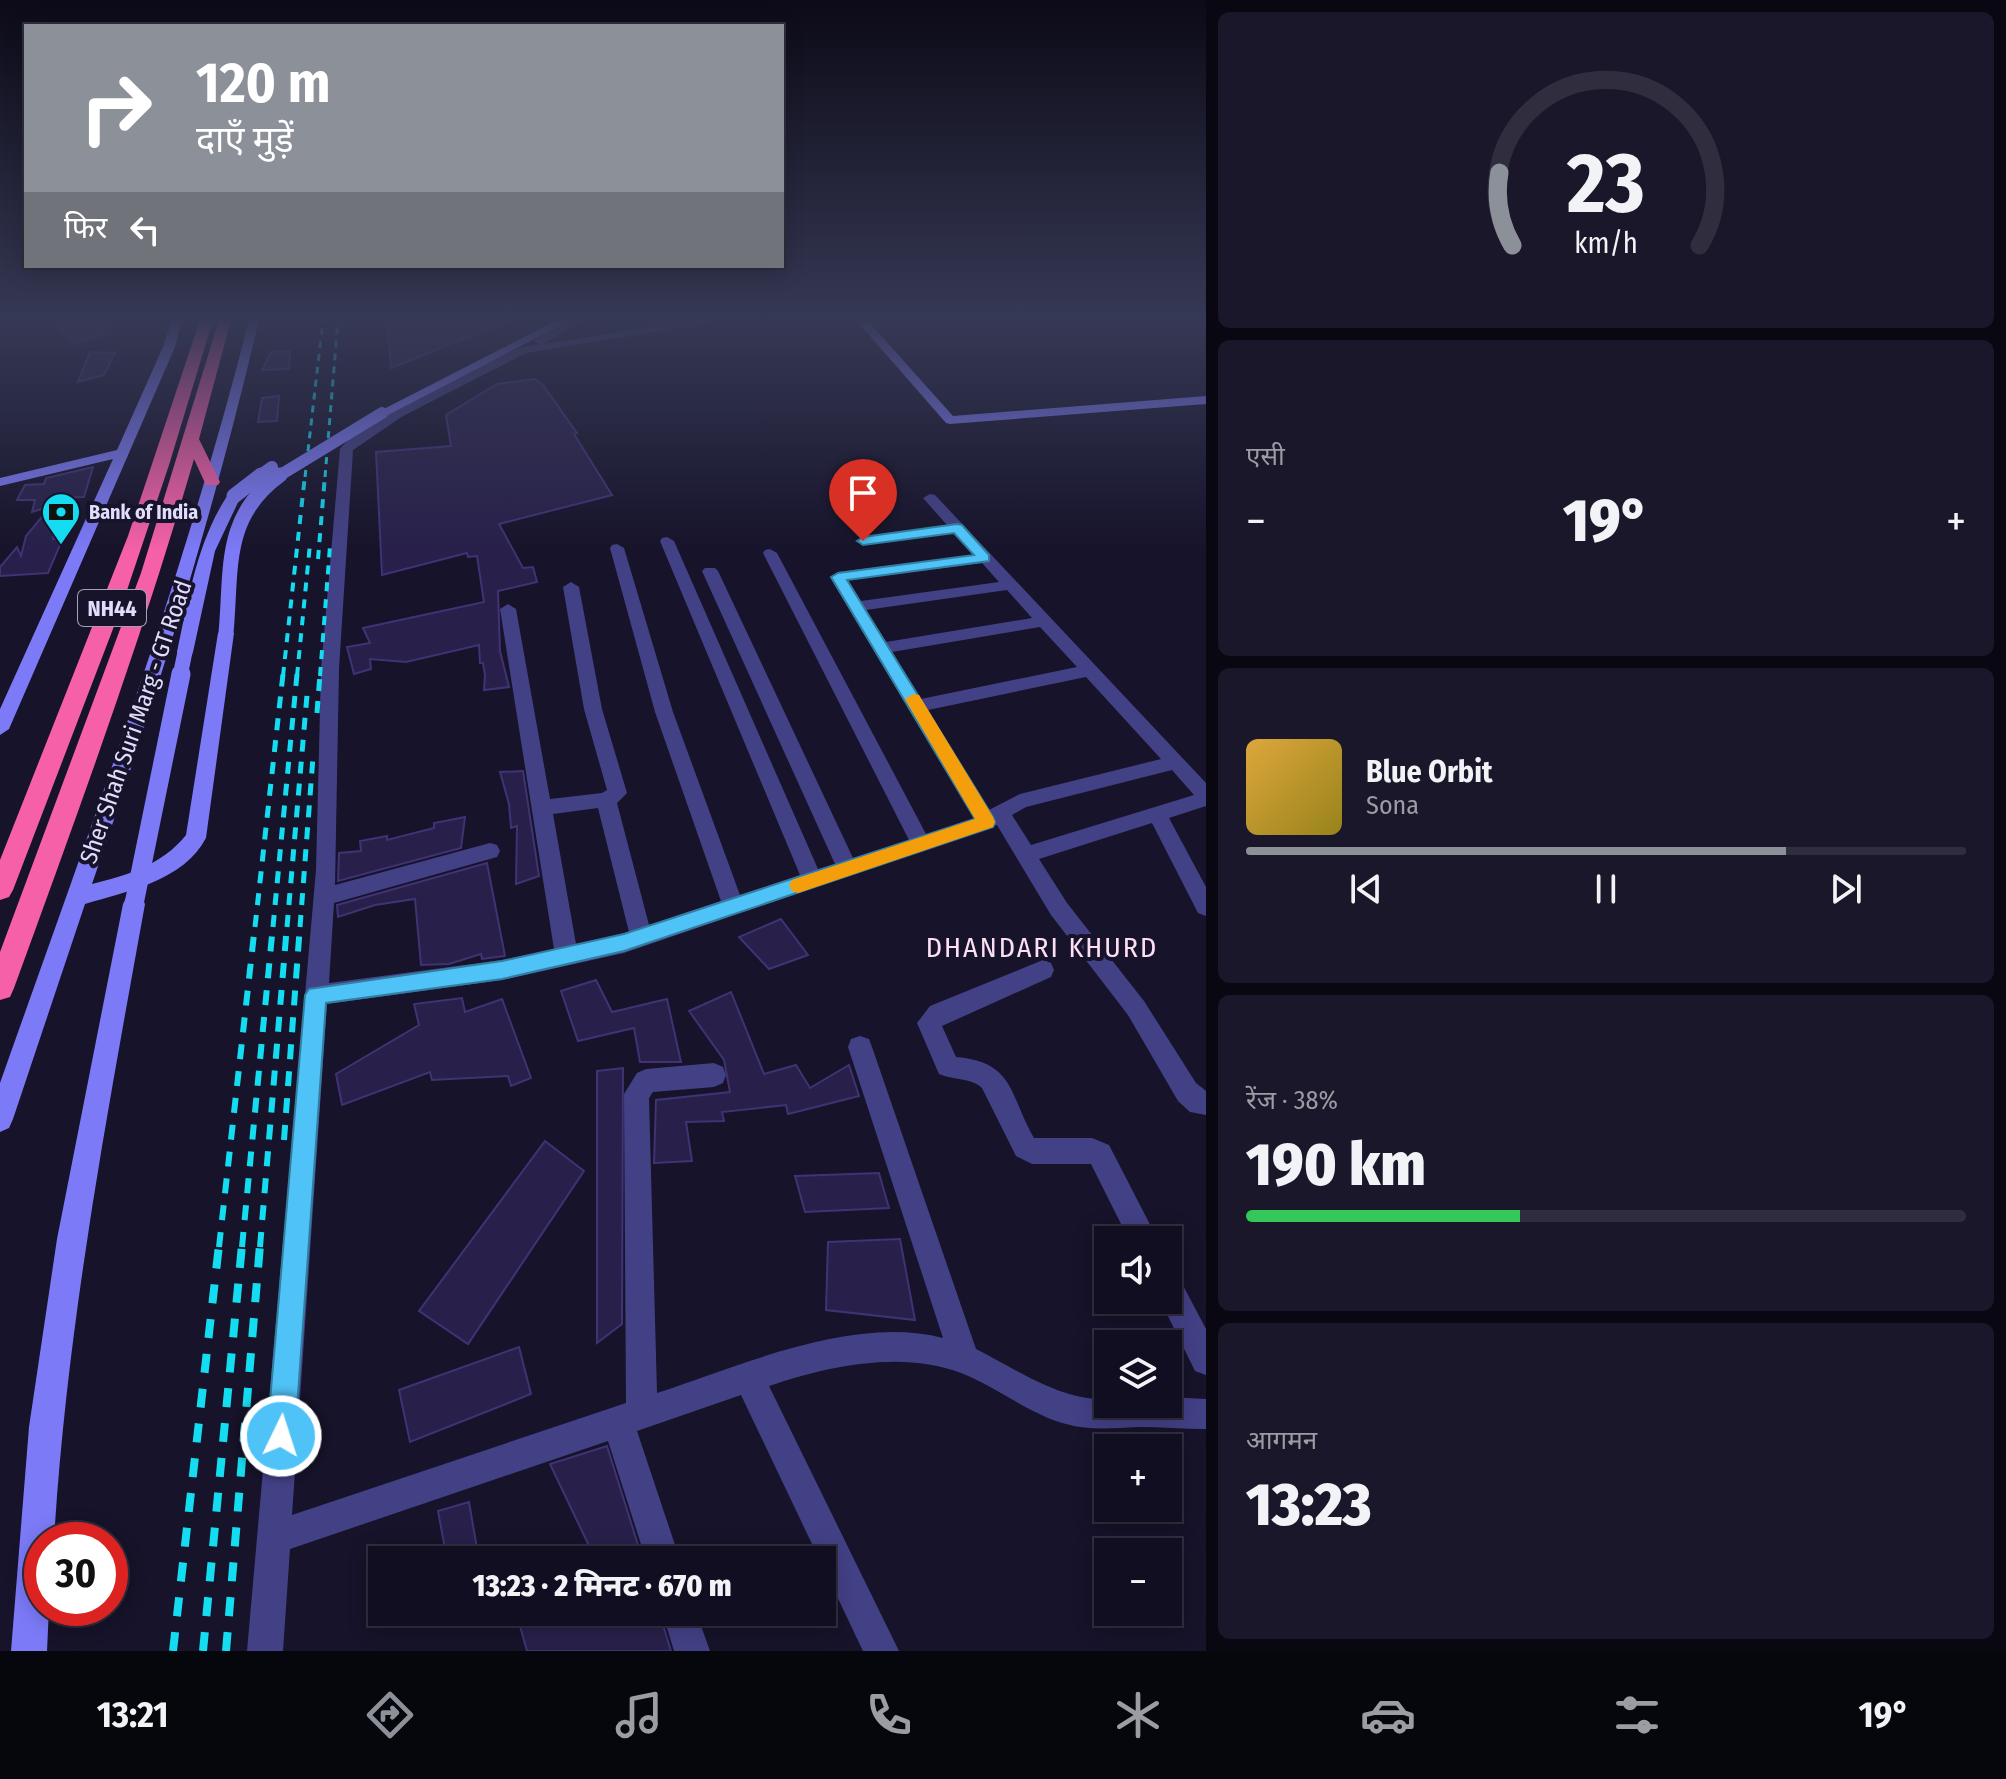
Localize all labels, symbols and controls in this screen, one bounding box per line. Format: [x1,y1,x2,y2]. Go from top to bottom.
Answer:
text: 120 m [196,50,331,117]
icon: right [64,56,168,160]
text: दाएँ मुड़ें [196,118,294,162]
text: 23 [1566,133,1645,233]
icon: left [123,208,167,252]
text: फिर [64,210,107,246]
text: km/h [1574,226,1638,261]
text: एसी [1246,441,1285,472]
pin [829,459,897,541]
icon: arrive [841,471,885,515]
text: 19° [1563,485,1649,557]
bank icon: Bank of India [40,491,82,546]
text: − [1246,495,1266,548]
text: + [1946,495,1966,548]
place label: Bank of India [89,500,198,524]
street label: Sher Shah Suri Marg - GT Road [74,577,198,867]
road number: NH44 [78,590,146,626]
text: Blue Orbit [1366,754,1492,790]
text: Sona [1366,790,1419,821]
icon: previous [1344,867,1388,911]
icon: pause [1584,867,1628,911]
icon: next [1824,867,1868,911]
district label: DHANDARI KHURD [926,931,1158,964]
text: रेंज · 38% [1246,1085,1338,1116]
text: 190 km [1246,1129,1426,1201]
map controls [1094,1226,1182,1626]
button: sound [1094,1226,1182,1314]
button: layers [1094,1330,1182,1418]
position arrow [239,1394,323,1478]
text: आगमन [1246,1425,1317,1456]
button: + [1094,1434,1182,1522]
text: 13:23 [1246,1469,1372,1541]
speed limit sign: 30 [24,1522,128,1626]
button: − [1094,1538,1182,1626]
text: 13:23 · 2 मिनट · 670 m [472,1568,732,1604]
icon: directions [362,1687,418,1743]
icon: music [611,1687,667,1743]
icon: phone [861,1687,917,1743]
icon: climate [1110,1687,1166,1743]
icon: car [1360,1687,1416,1743]
icon: filters [1609,1687,1665,1743]
text: 13:21 [97,1693,169,1737]
text: 19° [1859,1693,1909,1737]

